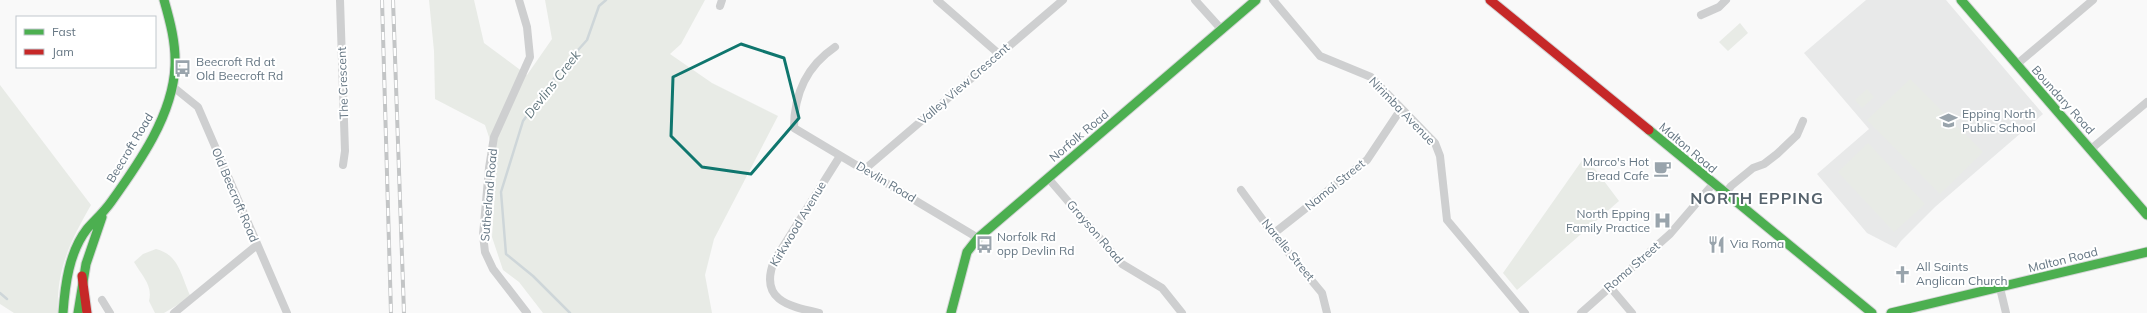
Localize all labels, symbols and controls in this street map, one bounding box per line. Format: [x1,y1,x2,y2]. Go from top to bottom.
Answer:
legend [16,16,156,68]
text: Fast [52,24,76,39]
street label: Valley View Crescent [915,40,1013,127]
text: Jam [52,44,74,59]
street label: The Crescent [334,47,351,120]
water label: Devlins Creek [521,47,584,121]
place label: Beecroft Rd at Old Beecroft Rd [196,54,283,83]
bus stop icon: Beecroft Rd at Old Beecroft Rd [173,59,193,79]
street label: Boundary Road [2029,62,2098,137]
street label: Nirimba Avenue [1366,73,1439,148]
street label: Norfolk Road [1046,106,1111,165]
place label: Epping North Public School [1962,106,2036,135]
street label: Beecroft Road [103,110,156,185]
school or university icon: Epping North Public School [1939,111,1959,131]
street label: Malton Road [1656,119,1720,176]
street label: Old Beecroft Road [209,145,262,244]
street label: Sutherland Road [477,148,500,242]
place label: Marco's Hot Bread Cafe [1583,154,1649,183]
street label: Namoi Street [1302,156,1368,213]
street label: Devlin Road [854,158,919,205]
cafe icon: Marco's Hot Bread Cafe [1652,159,1672,179]
street label: Kirkwood Avenue [766,178,829,269]
district label: NORTH EPPING [1690,188,1824,208]
street label: Grayson Road [1064,197,1127,266]
place label: North Epping Family Practice [1566,206,1650,235]
hospital icon: North Epping Family Practice [1653,211,1673,231]
street label: Narelle Street [1259,216,1318,284]
place label: Norfolk Rd opp Devlin Rd [997,229,1074,258]
bus stop icon: Norfolk Rd opp Devlin Rd [974,234,994,254]
restaurant icon: Via Roma [1707,234,1727,254]
place label: Via Roma [1730,236,1784,251]
street label: Roma Street [1601,238,1663,295]
street label: Malton Road [2027,244,2099,275]
place label: All Saints Anglican Church [1916,259,2007,288]
church icon: All Saints Anglican Church [1893,264,1913,284]

